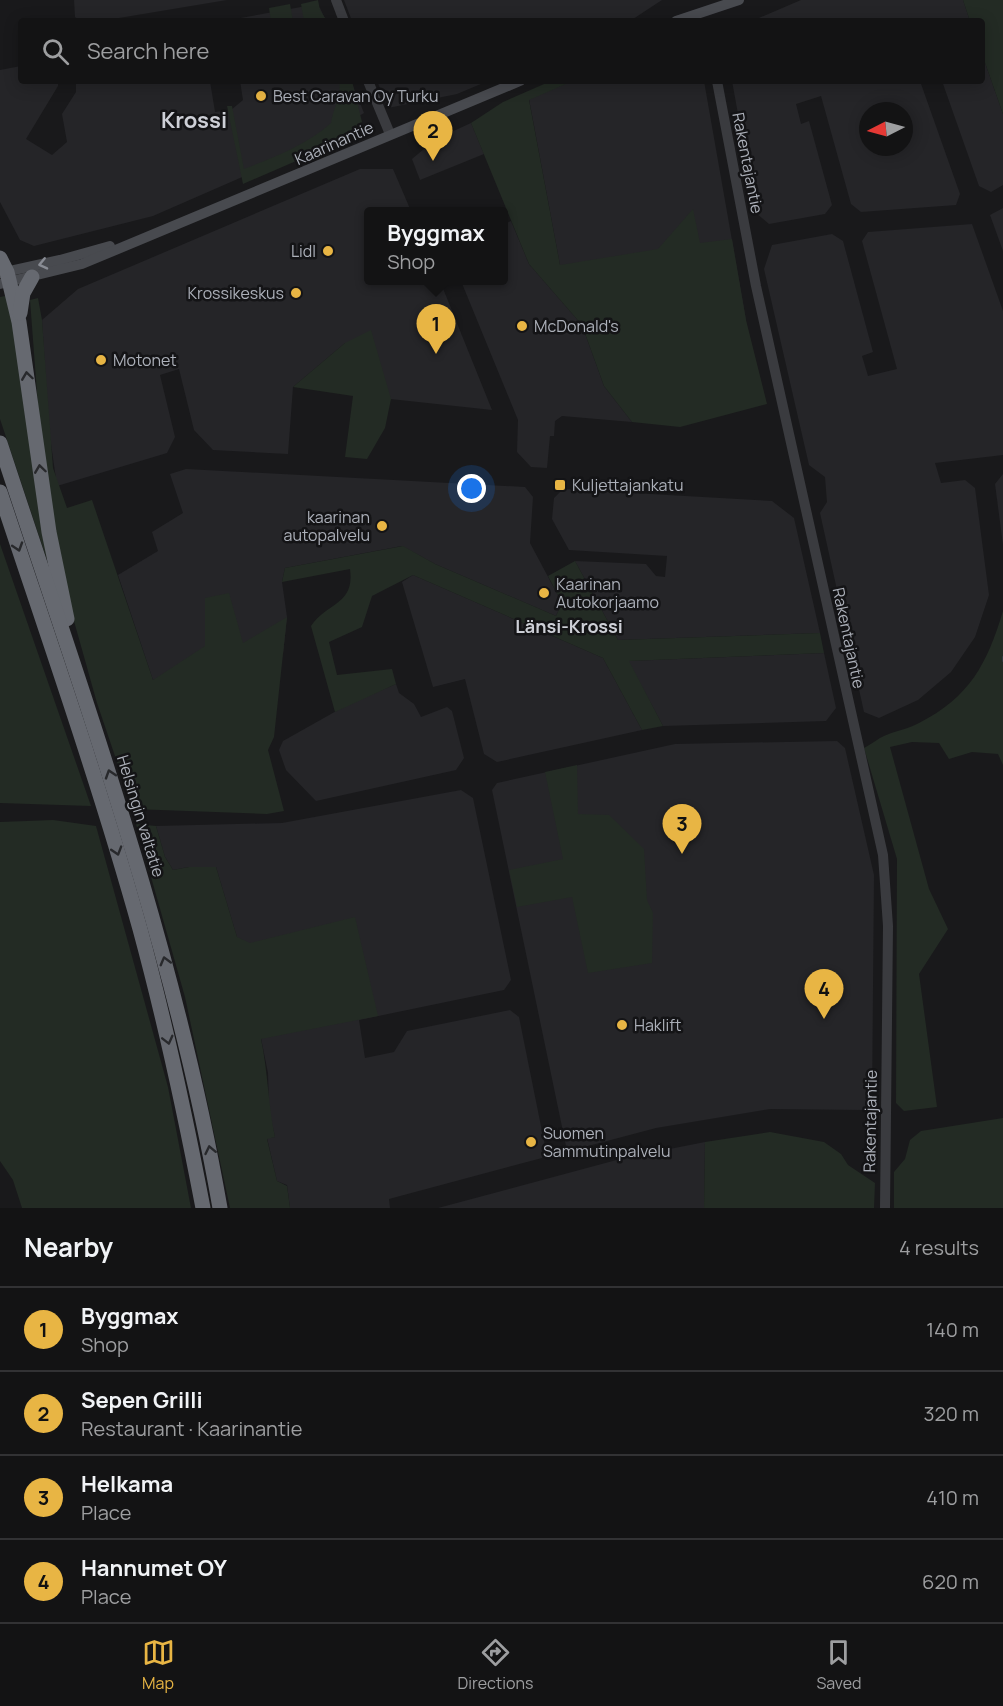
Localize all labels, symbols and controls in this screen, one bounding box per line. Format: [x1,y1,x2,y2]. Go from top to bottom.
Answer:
search box [18,18,985,84]
icon: search [39,35,72,68]
text: Search here [87,36,209,66]
place label: Best Caravan Oy Turku [273,85,438,107]
marker: Best Caravan Oy Turku [254,89,268,103]
north arrow [859,102,913,156]
district label: Krossi [161,105,227,135]
street label: Rakentajantie [727,111,769,215]
pin: 2 [414,112,452,161]
street label: Kaarinantie [291,116,377,170]
popup [364,207,508,285]
text: Byggmax [387,218,485,248]
place label: Lidl [291,240,316,262]
marker: Lidl [321,244,335,258]
text: Shop [387,248,435,275]
one-way arrow [38,257,48,270]
place label: Krossikeskus [188,282,284,304]
marker: Krossikeskus [289,286,303,300]
pin: 1 [416,304,456,354]
place label: McDonald's [534,315,619,337]
marker: McDonald's [515,319,529,333]
place label: Motonet [113,349,177,371]
marker: Motonet [94,353,108,367]
one-way arrow [21,371,34,381]
one-way arrow [35,465,47,474]
your location [457,474,486,503]
place label: Kuljettajankatu [572,474,683,496]
marker: Kuljettajankatu [553,478,567,492]
place label: kaarinan autopalvelu [284,506,370,546]
marker: kaarinan autopalvelu [375,519,389,533]
one-way arrow [11,541,24,552]
place label: Kaarinan Autokorjaamo [556,573,659,613]
marker: Kaarinan Autokorjaamo [537,586,551,600]
street label: Rakentajantie [828,586,870,690]
district label: Länsi-Krossi [515,614,623,638]
street label: Helsingin valtatie [112,752,170,880]
one-way arrow [104,769,117,780]
pin: 3 [662,804,702,854]
one-way arrow [110,846,122,856]
one-way arrow [159,956,172,966]
pin: 4 [804,970,844,1019]
place label: Haklift [634,1014,681,1036]
marker: Haklift [615,1018,629,1032]
one-way arrow [161,1034,174,1044]
street label: Rakentajantie [858,1070,882,1172]
place label: Suomen Sammutinpalvelu [543,1122,671,1162]
marker: Suomen Sammutinpalvelu [524,1135,538,1149]
one-way arrow [204,1146,217,1156]
text: Nearby [24,1229,113,1265]
text: 4 results [899,1234,979,1261]
text: Byggmax [81,1301,179,1331]
text: 1 [39,1316,48,1343]
text: 140 m [926,1316,979,1343]
text: Shop [81,1331,129,1358]
text: Sepen Grilli [81,1385,203,1415]
text: 2 [38,1400,49,1427]
text: 320 m [923,1400,979,1427]
text: Restaurant · Kaarinantie [81,1415,302,1442]
text: Helkama [81,1469,173,1499]
text: 3 [38,1484,49,1511]
text: 410 m [926,1484,979,1511]
text: Place [81,1499,131,1526]
text: Hannumet OY [81,1553,227,1583]
text: 4 [37,1568,50,1595]
text: 620 m [922,1568,979,1595]
text: Place [81,1583,131,1610]
tab: Map [142,1636,175,1694]
tab: Directions [458,1636,533,1694]
tab: Saved [816,1636,861,1694]

